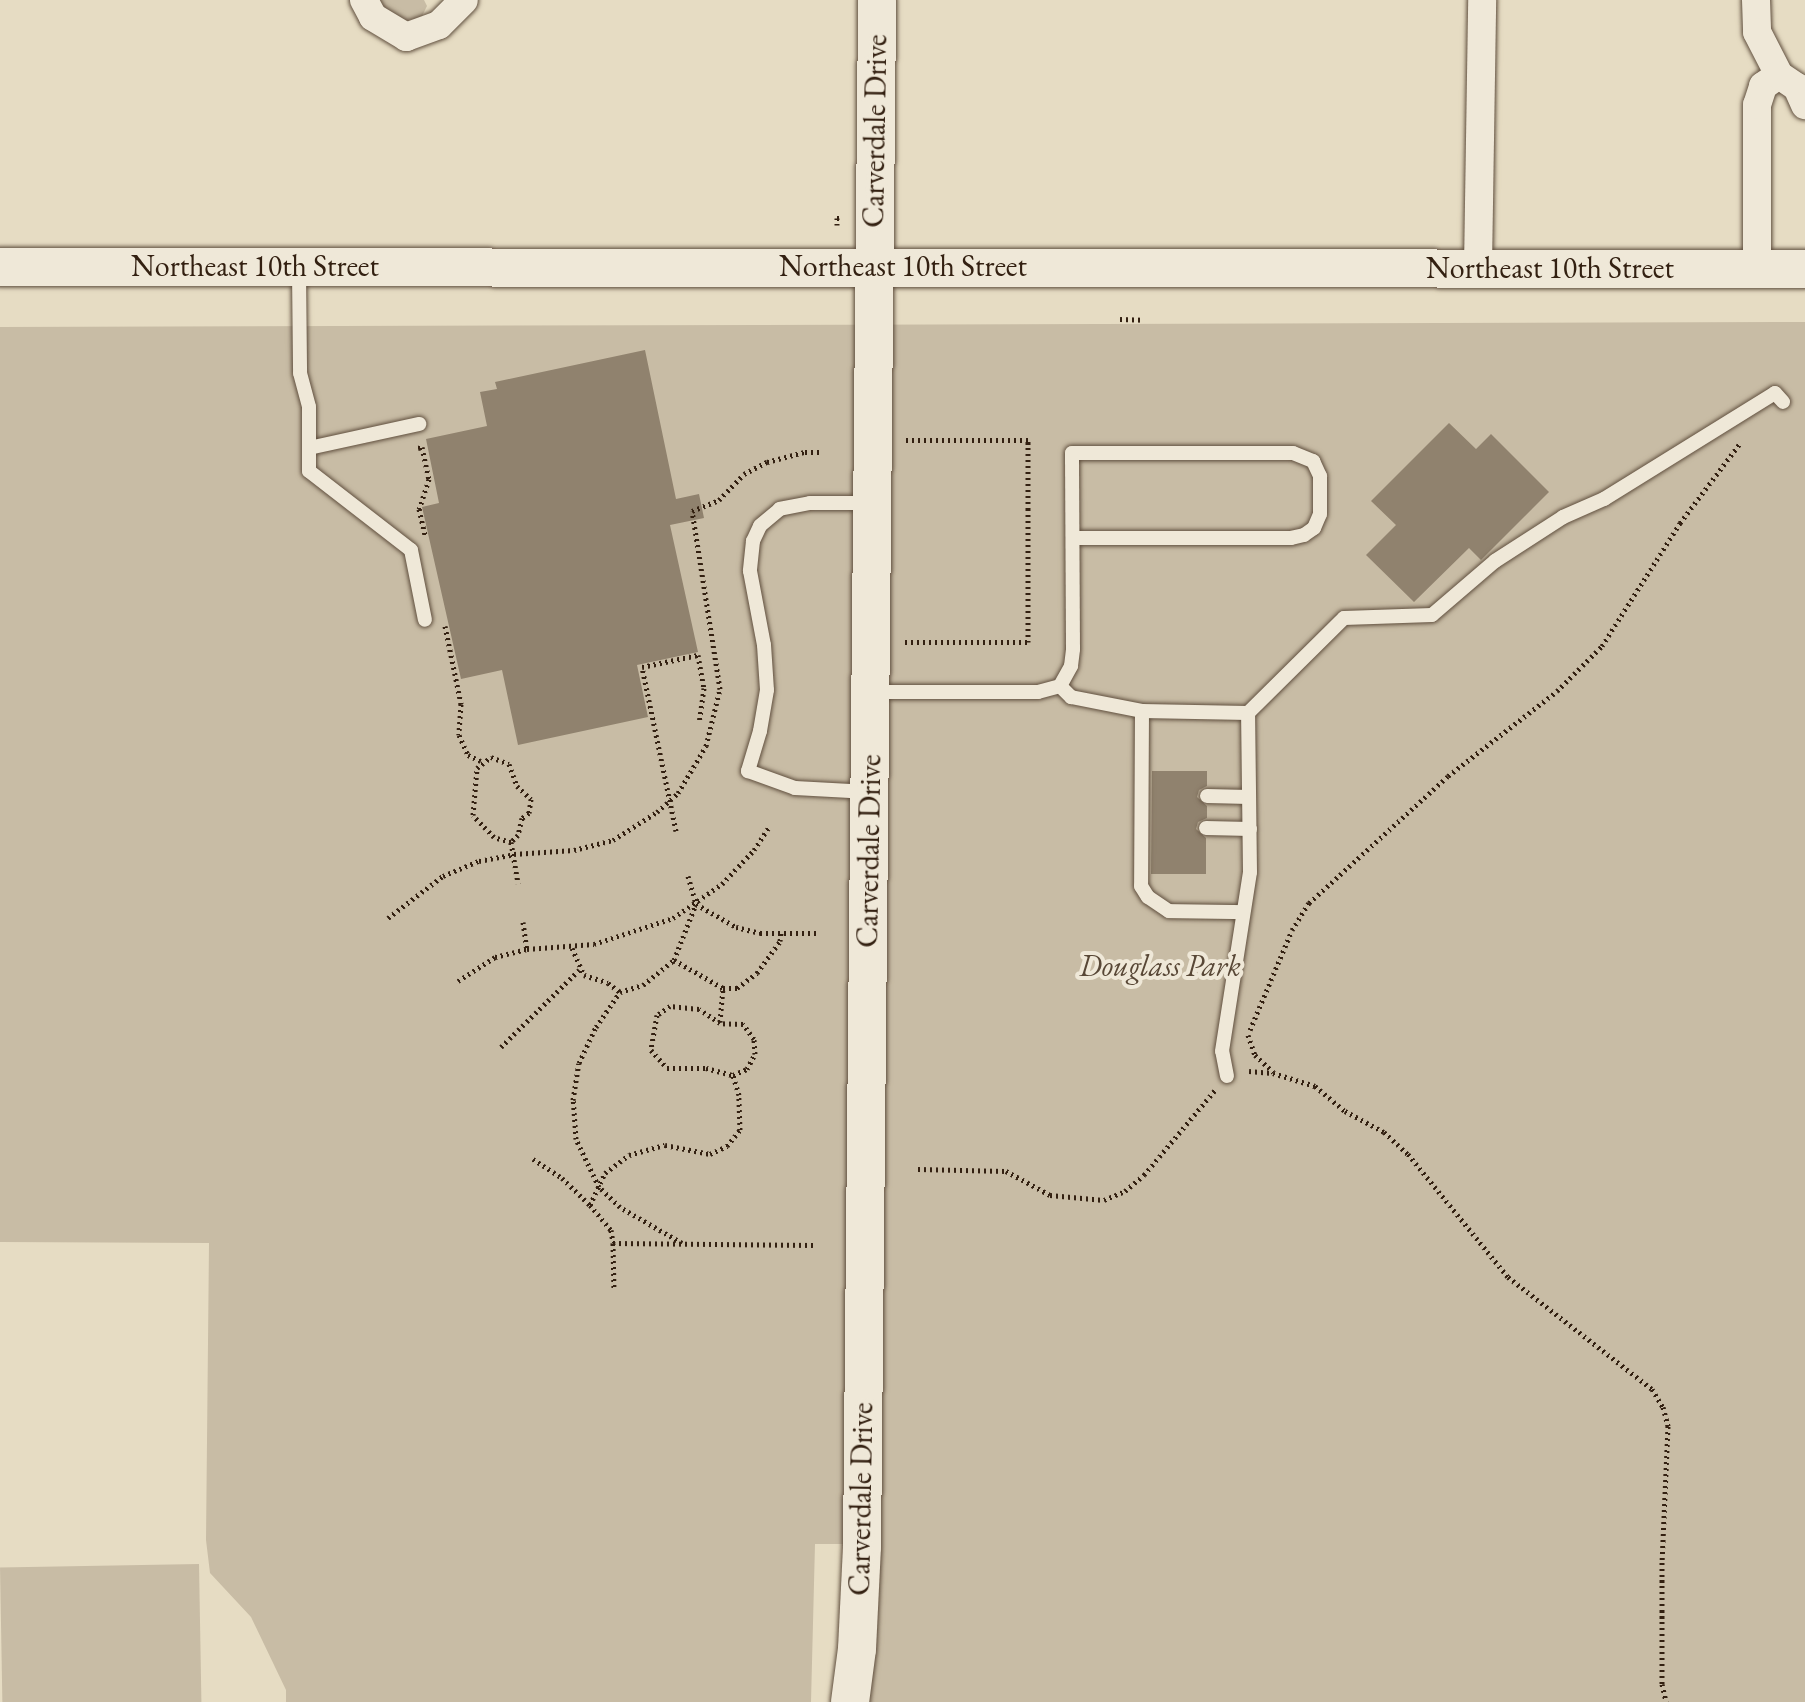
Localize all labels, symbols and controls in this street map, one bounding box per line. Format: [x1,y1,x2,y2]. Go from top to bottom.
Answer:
street label: Carverdale Drive [855,34,895,228]
street label: Northeast 10th Street [131,248,379,284]
street label: Northeast 10th Street [779,248,1027,284]
street label: Northeast 10th Street [1426,250,1674,286]
street label: Carverdale Drive [849,754,889,948]
park label: Douglass Park [1079,948,1241,984]
street label: Carverdale Drive [841,1402,881,1596]

